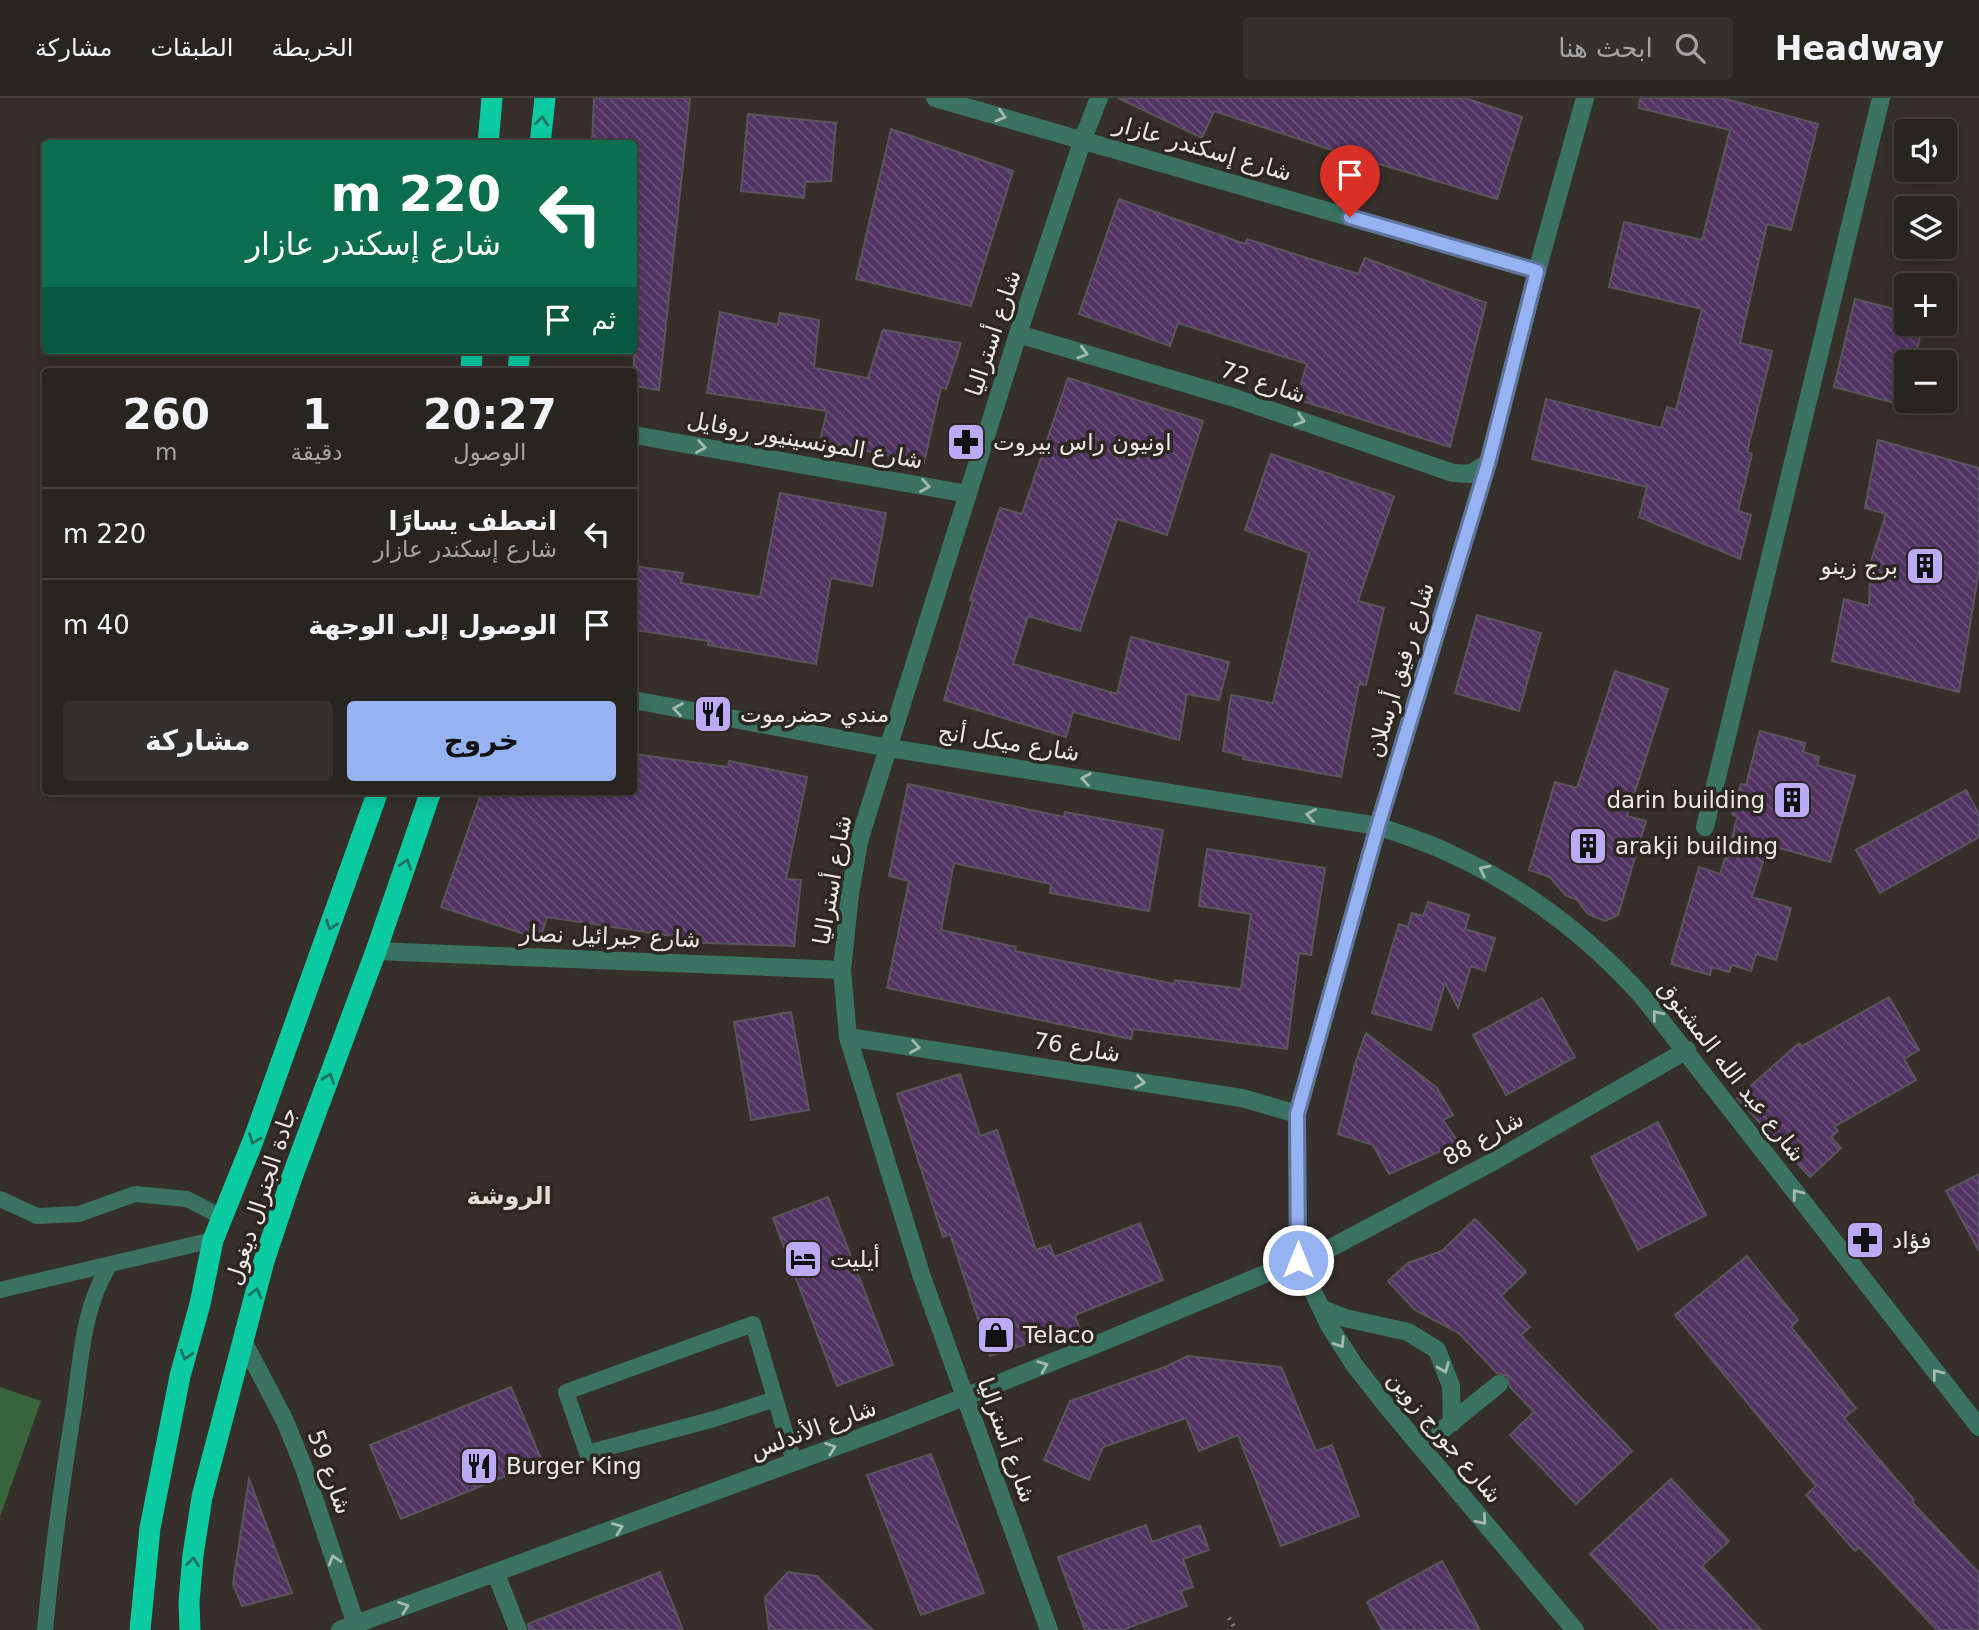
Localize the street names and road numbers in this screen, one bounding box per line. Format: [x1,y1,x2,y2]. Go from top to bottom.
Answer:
street label: شارع إسكندر عازار [1110,110,1295,187]
street label: شارع أستراليا [958,266,1027,400]
street label: شارع 72 [1217,356,1309,409]
street label: شارع المونسينيور روفايل [685,406,925,475]
street label: شارع رفيق أرسلان [1359,579,1440,761]
street label: شارع ميكل أنج [936,716,1082,767]
street label: شارع أستراليا [806,813,857,947]
street label: شارع جبرائيل نصار [518,920,701,953]
street label: شارع عبد الله المشنوق [1652,975,1811,1167]
street label: شارع 76 [1031,1027,1122,1068]
street label: جادة الجنرال ديغول [220,1104,303,1289]
street label: شارع 88 [1438,1105,1528,1172]
street label: شارع جورج زوين [1382,1366,1508,1509]
street label: شارع أستراليا [971,1373,1044,1506]
street label: شارع الأندلس [746,1393,880,1465]
street label: شارع 59 [302,1426,357,1518]

